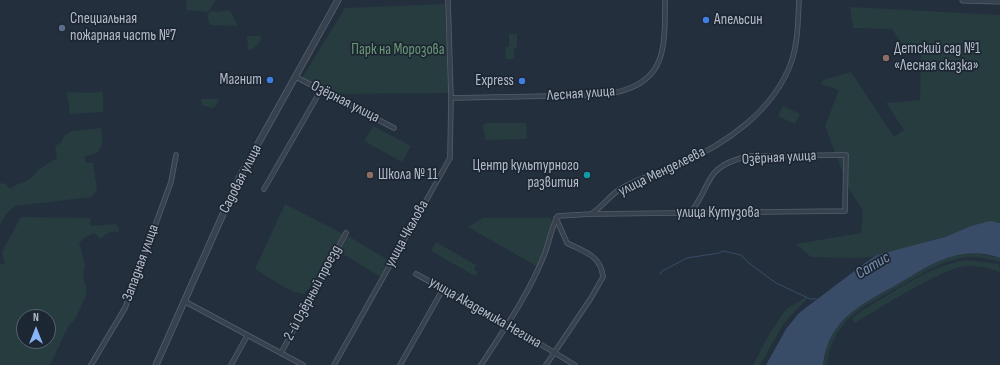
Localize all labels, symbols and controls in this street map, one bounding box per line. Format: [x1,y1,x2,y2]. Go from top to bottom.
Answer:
place label: Специальная пожарная часть №7 [70,10,176,45]
place label: Апельсин [714,11,763,29]
marker: Апельсин [701,15,711,25]
marker: Специальная пожарная часть №7 [57,23,67,33]
place label: Детский сад №1 «Лесная сказка» [894,40,980,75]
park label: Парк на Морозова [351,41,445,59]
marker: Детский сад №1 «Лесная сказка» [881,53,891,63]
place label: Магнит [220,71,262,89]
place label: Express [475,72,514,90]
marker: Магнит [265,75,275,85]
marker: Express [517,76,527,86]
street label: Озёрная улица [308,77,382,127]
street label: Лесная улица [546,83,616,105]
street label: Садовая улица [216,142,266,216]
street label: улица Менделеева [616,143,708,201]
street label: Озёрная улица [741,147,817,169]
place label: Центр культурного развития [473,157,579,192]
place label: Школа № 11 [378,166,438,184]
marker: Школа № 11 [365,170,375,180]
marker: Центр культурного развития [582,170,592,180]
street label: улица Чкалова [381,197,433,271]
street label: улица Кутузова [677,204,759,222]
street label: Западная улица [119,222,163,304]
street label: 2-й Озёрный проезд [280,242,346,344]
water label: Сатис [852,248,894,284]
street label: улица Академика Негина [426,274,544,352]
north arrow [16,309,56,349]
text: N [33,311,39,324]

